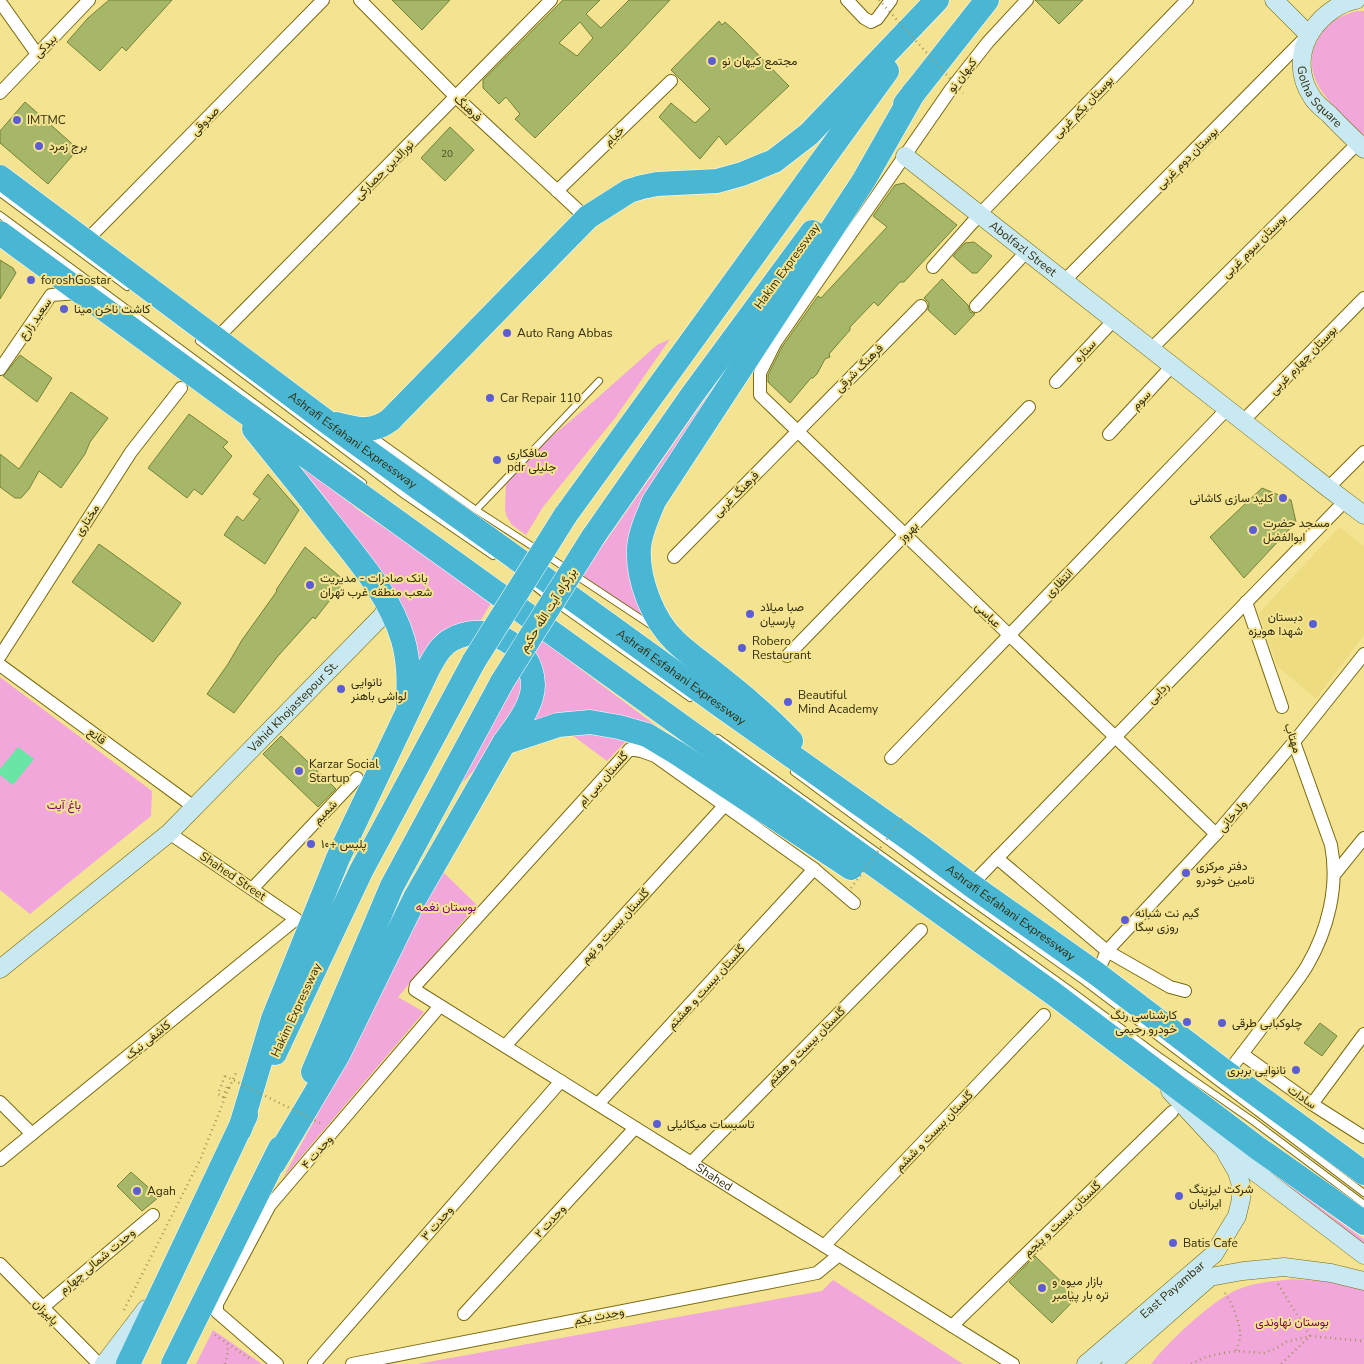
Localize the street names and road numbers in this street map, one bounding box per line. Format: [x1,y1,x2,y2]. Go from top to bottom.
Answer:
street label: بیدکی [30,31,60,61]
street label: کیهان نو [944,55,980,95]
street label: Golha Square [1294,65,1346,131]
street label: بوستان یکم غربی [1049,72,1117,142]
street label: فرهنگ [451,91,485,125]
street label: صدوقی [187,103,223,139]
street label: خیام [600,122,628,150]
street label: بوستان دوم غربی [1152,123,1222,193]
street label: نورالدین حصارکی [351,137,417,203]
street label: بوستان سوم غربی [1218,210,1290,282]
street label: Abolfazl Street [986,217,1061,280]
street label: Hakim Expressway [750,219,824,312]
street label: سعید زارع [15,295,56,344]
street label: بوستان چهارم غربی [1266,322,1340,398]
street label: ستاره [1070,336,1100,366]
street label: فرهنگ شرقی [831,340,887,396]
street label: سوم [1128,387,1154,413]
street label: Ashrafi Esfahani Expressway [285,388,421,493]
street label: فرهنگ غربی [709,467,763,521]
street label: مختاری [71,501,103,539]
street label: بهروز [893,518,922,547]
street label: بزرگراه آیت الله حکیم [516,565,580,655]
street label: انتظاری [1041,565,1077,601]
street label: عباسی [971,599,1005,631]
street label: Ashrafi Esfahani Expressway [613,625,750,729]
street label: Vahid Khojastepour St. [244,657,342,757]
street label: ردایی [1144,678,1172,708]
street label: مهتاب [1280,721,1306,755]
street label: قانع [84,724,109,749]
street label: گلستان سی ام [574,748,632,810]
street label: شمیم [309,796,341,828]
street label: ولدخانی [1214,796,1250,836]
street label: Shahed Street [197,848,270,904]
street label: Ashrafi Esfahani Expressway [943,861,1079,965]
street label: گلستان بیست و نهم [577,885,653,967]
street label: گلستان بیست و هشتم [663,941,749,1033]
street label: Hakim Expressway [267,959,325,1060]
street label: گلستان بیست و هفتم [763,1003,849,1089]
street label: کاشفی نیک [122,1017,174,1063]
street label: سادات [1284,1081,1320,1113]
street label: گلستان بیست و ششم [891,1087,977,1175]
street label: وحدت ۴ [298,1132,336,1172]
street label: Shahed [693,1159,736,1195]
street label: گلستان بیست و پنجم [1020,1178,1104,1260]
street label: وحدت ۲ [531,1201,569,1241]
street label: وحدت ۳ [417,1202,457,1244]
street label: وحدت شمالی چهارم [56,1224,138,1298]
street label: East Payambar [1137,1257,1209,1322]
street label: پاییزان [30,1296,63,1329]
street label: وحدت یکم [573,1303,625,1329]

